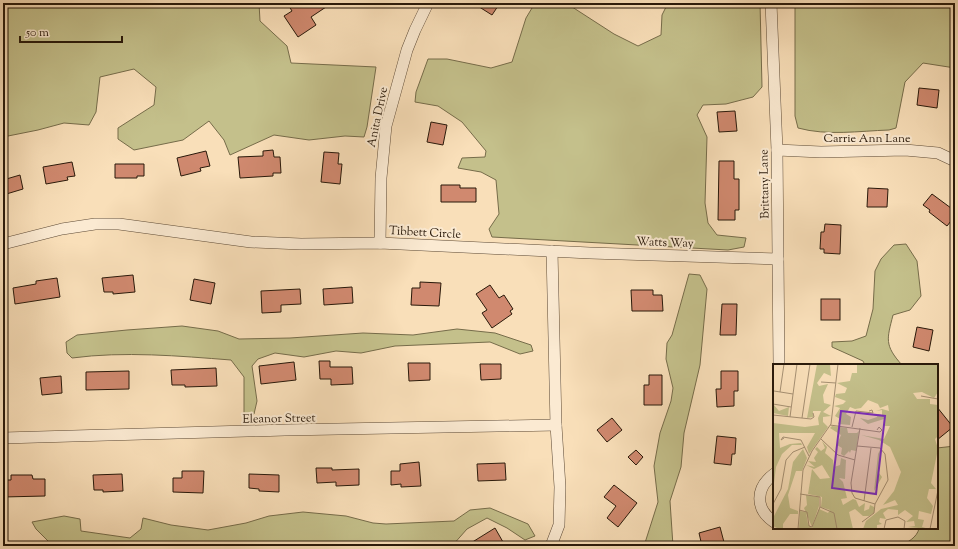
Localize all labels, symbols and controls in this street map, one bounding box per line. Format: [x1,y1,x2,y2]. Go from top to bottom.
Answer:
scale bar [20,18,122,44]
text: 50 m [25,24,49,42]
street label: Anita Drive [363,85,393,149]
street label: Carrie Ann Lane [823,130,911,148]
street label: Brittany Lane [755,149,775,219]
street label: Tibbett Circle [389,222,462,244]
street label: Watts Way [636,233,694,253]
inset map [773,364,938,529]
street label: Eleanor Street [242,409,316,429]

